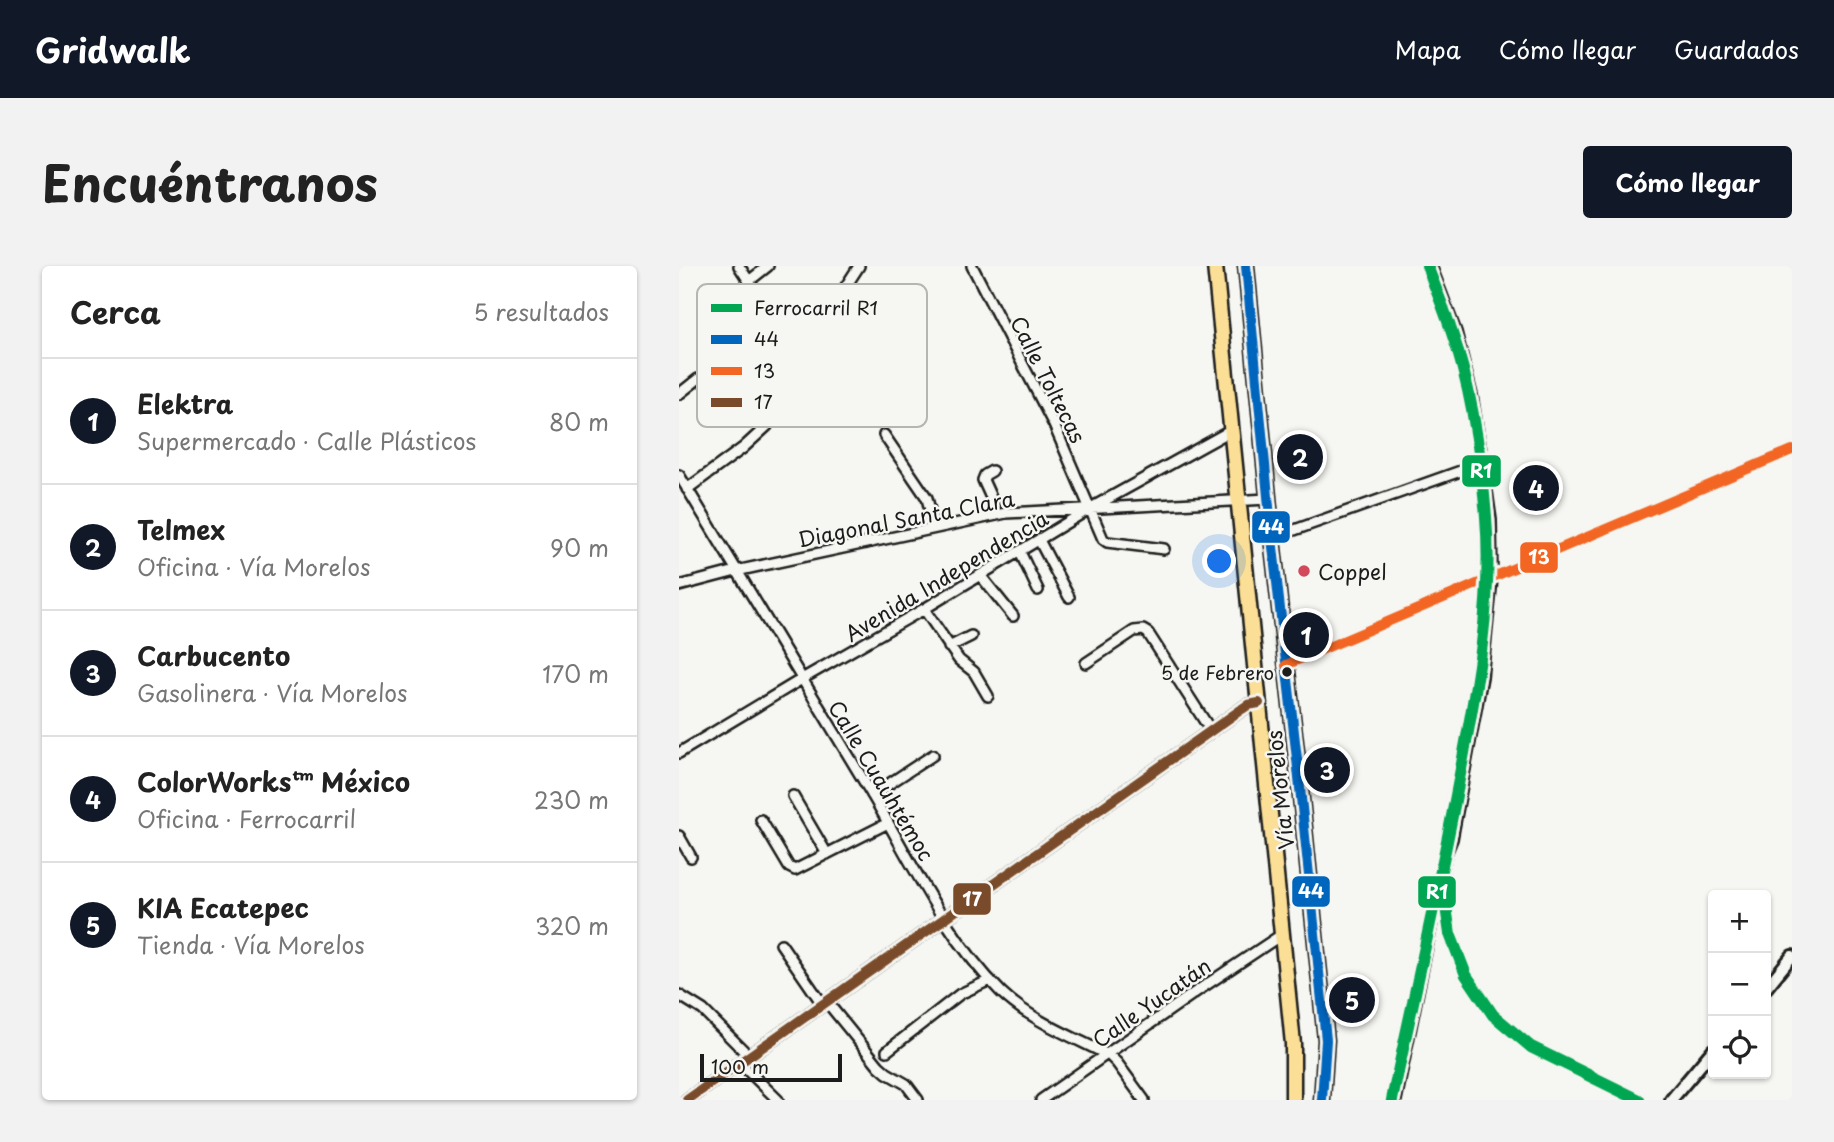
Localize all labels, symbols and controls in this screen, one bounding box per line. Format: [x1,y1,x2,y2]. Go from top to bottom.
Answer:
text: Gridwalk [35,24,191,74]
text: Mapa [1395,31,1461,67]
text: Cómo llegar [1499,31,1636,67]
text: Guardados [1674,31,1799,67]
text: Encuéntranos [42,145,378,219]
button: Cómo llegar [1583,146,1792,218]
legend [697,284,927,427]
text: Cerca [70,289,161,334]
text: Ferrocarril R1 [754,293,878,321]
text: 5 resultados [473,294,609,329]
street label: Calle Toltecas [1003,310,1095,448]
text: 44 [754,324,779,352]
text: 13 [754,356,775,384]
text: Elektra [137,384,233,423]
text: 17 [754,387,773,415]
text: 1 [88,404,99,439]
text: 80 m [549,404,609,439]
text: Supermercado · Calle Plásticos [137,423,476,458]
pin: 2 [1277,431,1323,483]
line badge: R1 [1461,454,1502,488]
text: R1 [1470,456,1492,484]
pin: 4 [1513,462,1559,514]
street label: Diagonal Santa Clara [795,481,1018,555]
street label: Avenida Independencia [838,501,1054,649]
text: Telmex [137,510,225,549]
line badge: 44 [1251,510,1291,544]
text: 44 [1258,512,1284,540]
text: 2 [85,530,101,565]
text: 90 m [550,530,609,565]
line badge: 13 [1519,541,1559,574]
text: 13 [1528,542,1550,570]
your location [1202,544,1236,578]
text: Oficina · Vía Morelos [137,549,370,584]
place label: Coppel [1318,555,1387,587]
marker: Coppel [1296,563,1312,579]
pin: 1 [1283,609,1329,661]
text: Carbucento [137,636,290,675]
text: 3 [85,656,101,691]
text: 170 m [542,656,609,691]
place label: 5 de Febrero [1161,658,1274,686]
marker: 5 de Febrero [1280,665,1294,679]
text: Gasolinera · Vía Morelos [137,675,407,710]
street label: Calle Cuauhtémoc [821,694,943,866]
street label: Vía Morelos [1257,729,1301,851]
pin: 3 [1304,744,1350,796]
text: ColorWorks™ México [137,762,410,801]
text: 4 [85,782,101,817]
text: 230 m [534,782,609,817]
text: Oficina · Ferrocarril [137,801,356,836]
line badge: 44 [1291,875,1331,908]
line badge: R1 [1417,875,1457,909]
text: 44 [1298,876,1324,904]
text: R1 [1426,877,1448,905]
line badge: 17 [952,882,992,916]
text: 17 [962,884,982,912]
text: KIA Ecatepec [137,888,309,927]
map controls [1708,890,1771,1079]
button: + [1708,890,1771,953]
text: 5 [86,908,100,943]
text: 320 m [535,908,609,943]
text: Tienda · Vía Morelos [137,927,365,962]
street label: Calle Yucatán [1085,949,1217,1055]
button: − [1708,953,1771,1016]
pin: 5 [1329,974,1375,1026]
button: locate [1708,1016,1771,1079]
scale bar [700,1051,842,1083]
text: 100 m [711,1052,769,1080]

